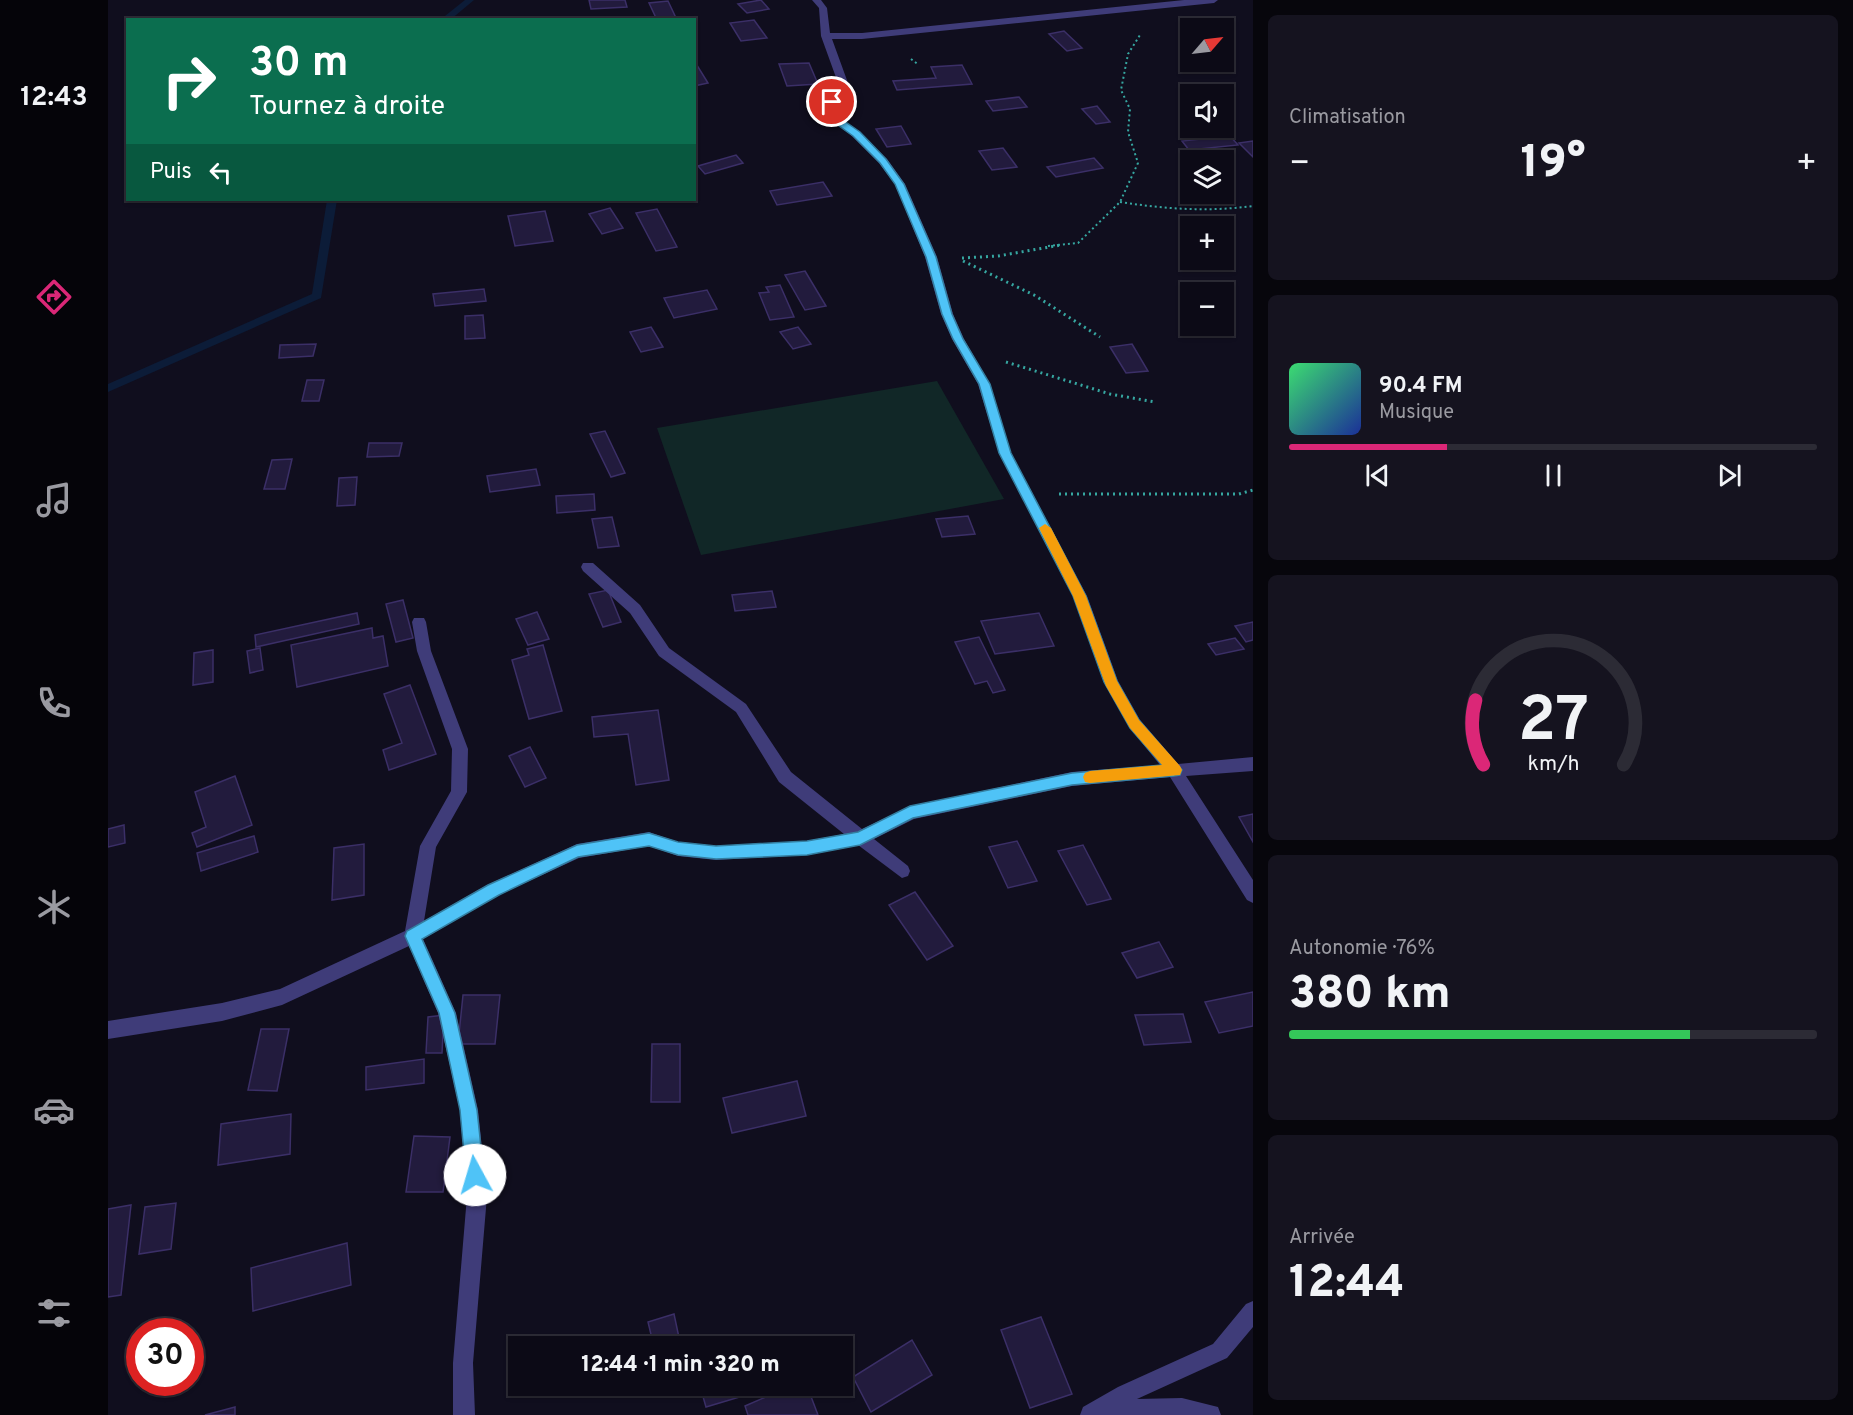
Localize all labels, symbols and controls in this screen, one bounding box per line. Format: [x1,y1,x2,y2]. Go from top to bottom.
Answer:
north arrow [1180,18,1234,72]
map controls [1180,18,1234,336]
text: 30 m [249,38,348,91]
icon: right [150,42,228,120]
pin [806,76,857,127]
text: 12:43 [20,81,88,115]
button: sound [1180,84,1234,138]
icon: arrive [815,85,848,118]
text: Tournez à droite [249,90,445,124]
text: Climatisation [1289,105,1406,131]
text: 19° [1520,136,1586,193]
text: − [1289,144,1310,186]
text: + [1796,144,1817,186]
button: layers [1180,150,1234,204]
icon: left [204,156,237,189]
text: Puis [150,159,192,186]
button: + [1180,216,1234,270]
icon: directions [33,276,75,318]
button: − [1180,282,1234,336]
text: 90.4 FM [1379,373,1463,400]
text: Musique [1379,400,1454,426]
icon: previous [1361,459,1394,492]
icon: pause [1537,459,1570,492]
icon: next [1713,459,1746,492]
icon: music [33,479,75,521]
icon: phone [33,682,75,724]
text: 27 [1517,684,1589,763]
text: km/h [1527,751,1579,778]
icon: climate [33,886,75,928]
text: Autonomie · 76% [1289,936,1435,962]
text: 380 km [1289,967,1451,1024]
icon: car [33,1089,75,1131]
position arrow [443,1143,507,1207]
text: Arrivée [1289,1225,1355,1251]
text: 12:44 [1289,1256,1405,1313]
icon: filters [33,1292,75,1334]
speed limit sign: 30 [126,1318,204,1396]
text: 12:44 · 1 min · 320 m [581,1352,780,1379]

